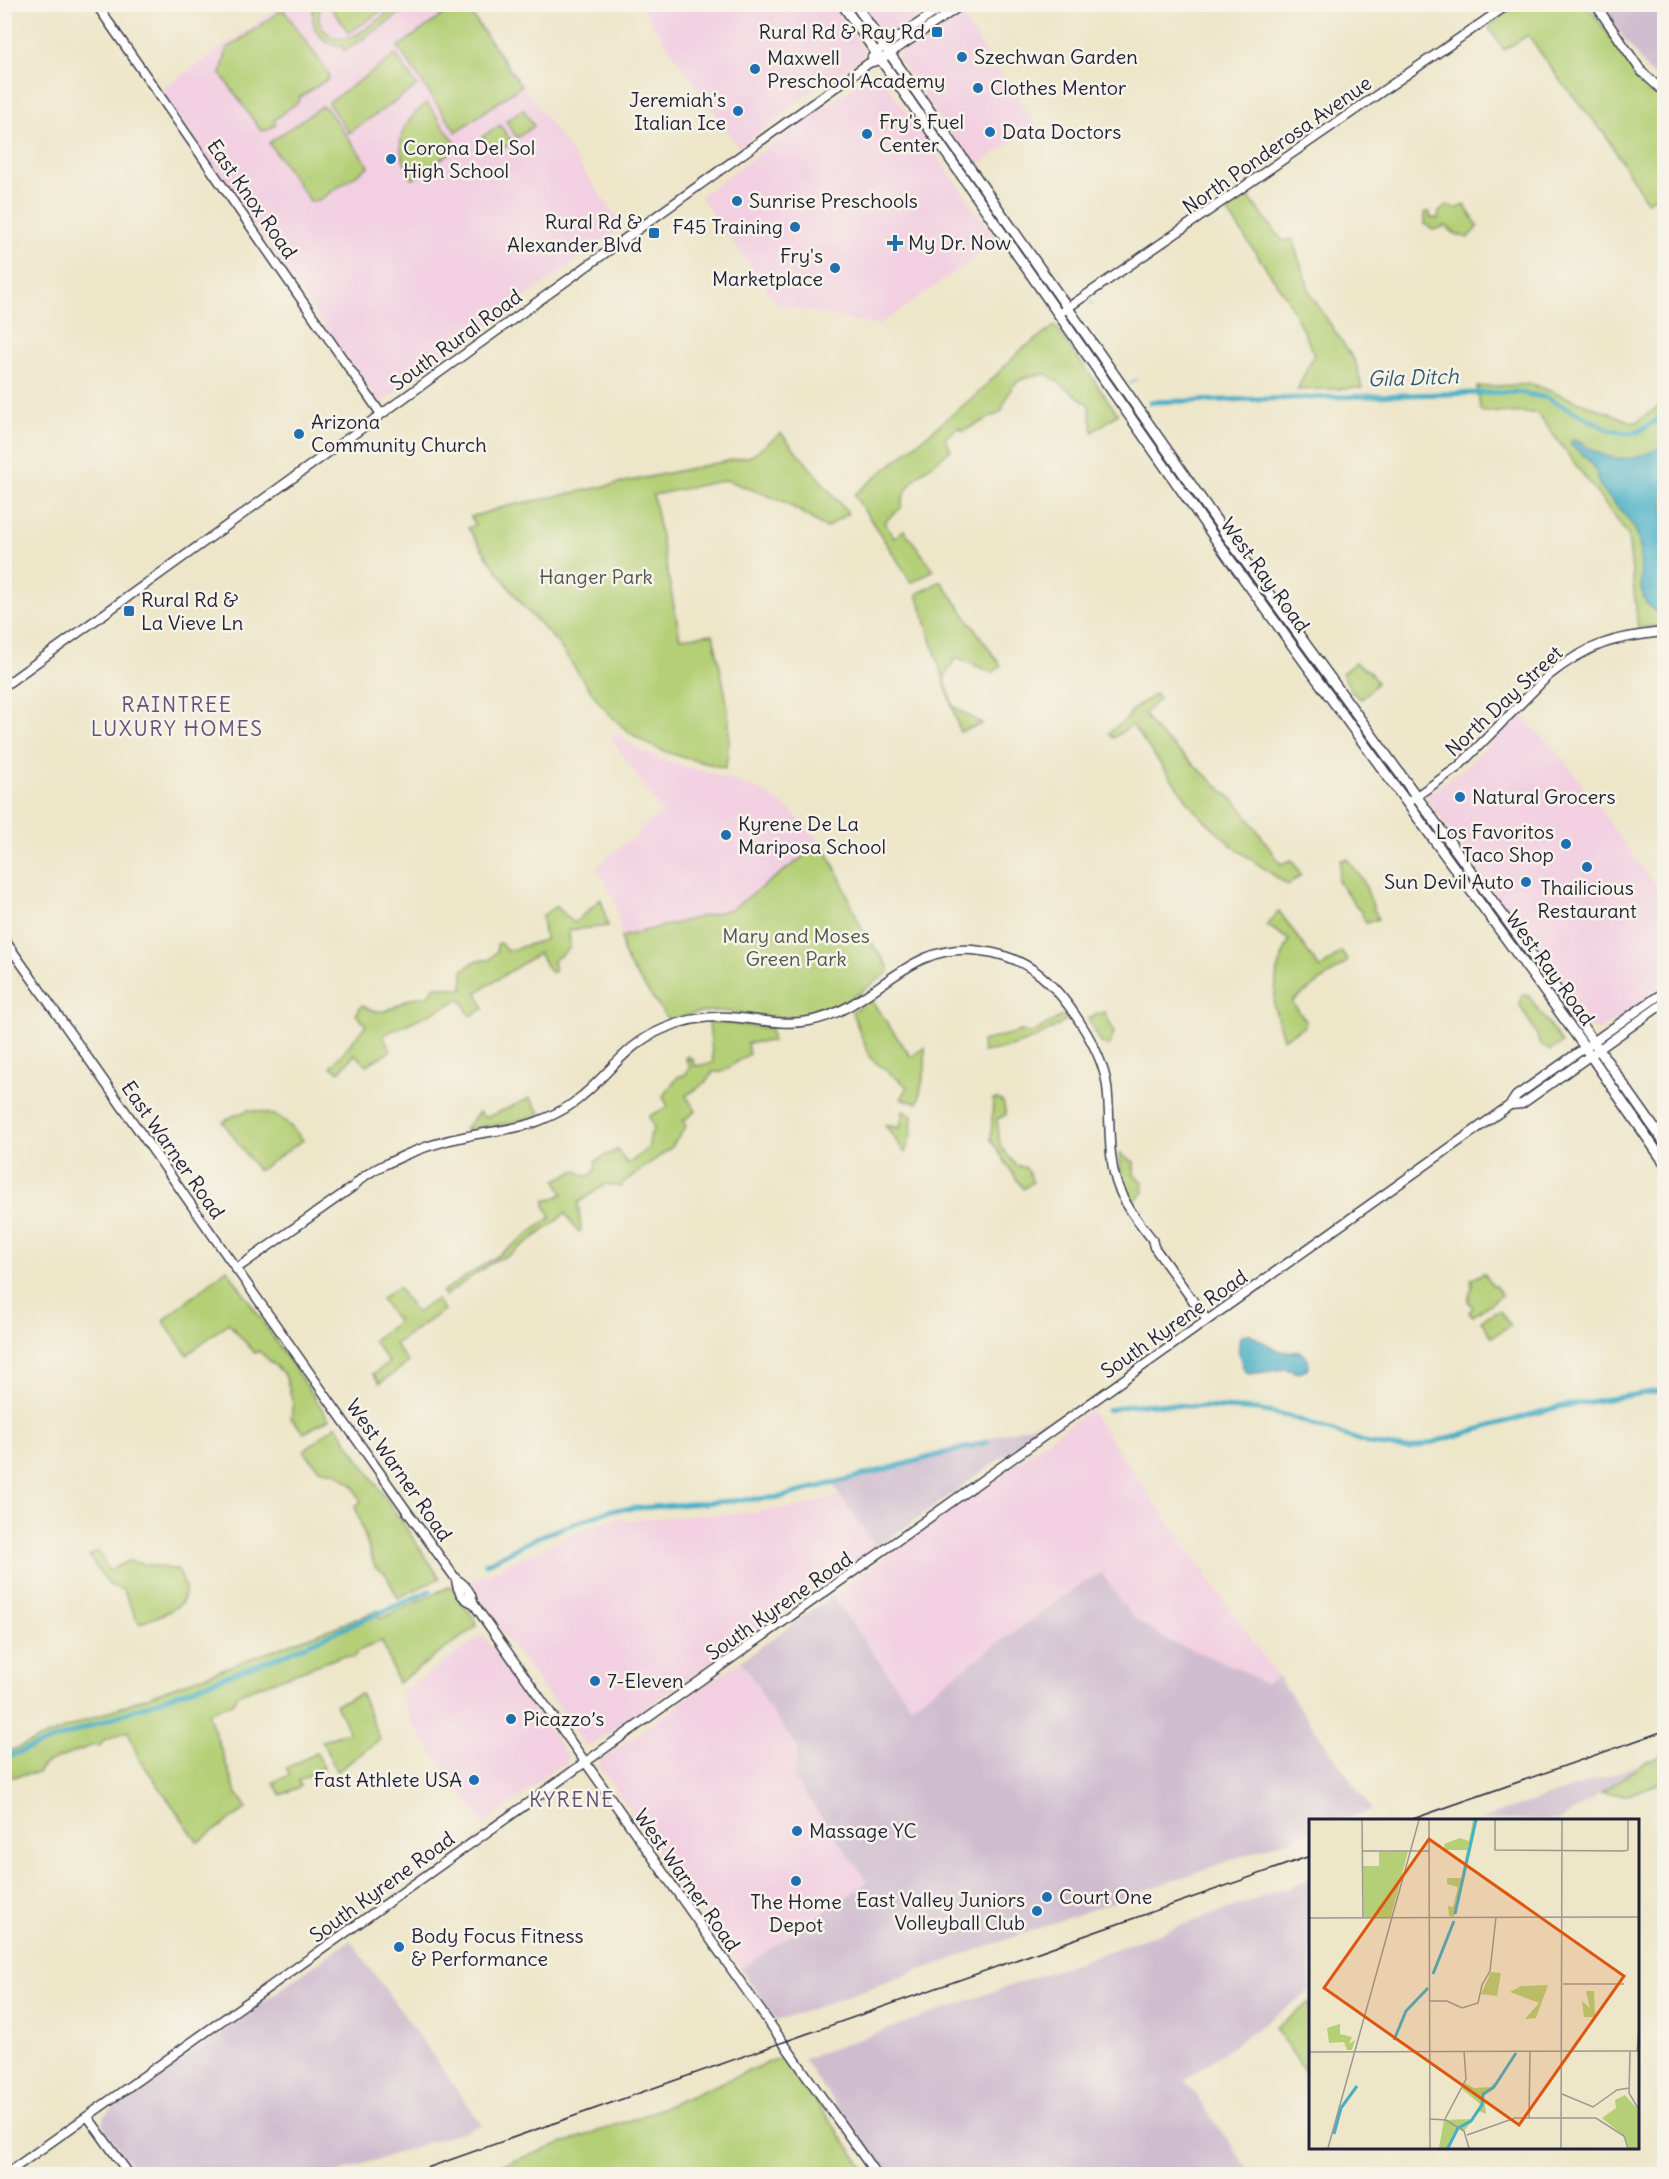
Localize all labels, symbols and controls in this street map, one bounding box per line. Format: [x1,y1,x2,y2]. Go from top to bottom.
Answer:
place label: Rural Rd & Ray Rd [758,19,925,44]
marker: Rural Rd & Ray Rd [930,25,944,39]
place label: Szechwan Garden [974,44,1138,69]
place label: Maxwell Preschool Academy [767,45,945,93]
marker: Szechwan Garden [955,50,969,64]
marker: Maxwell Preschool Academy [748,62,762,76]
street label: North Ponderosa Avenue [1178,70,1376,219]
place label: Clothes Mentor [990,75,1126,100]
marker: Clothes Mentor [971,81,985,95]
place label: Jeremiah's Italian Ice [629,87,726,135]
marker: Jeremiah's Italian Ice [731,104,745,118]
place label: Fry's Fuel Center [879,109,964,157]
place label: Data Doctors [1002,119,1121,144]
marker: Data Doctors [983,125,997,139]
marker: Fry's Fuel Center [860,127,874,141]
street label: East Knox Road [202,134,303,263]
place label: Corona Del Sol High School [403,135,535,183]
marker: Corona Del Sol High School [384,152,398,166]
place label: Sunrise Preschools [749,188,918,213]
marker: Sunrise Preschools [730,194,744,208]
place label: Rural Rd & Alexander Blvd [507,209,642,257]
place label: F45 Training [672,214,783,239]
marker: F45 Training [788,220,802,234]
marker: Rural Rd & Alexander Blvd [647,226,661,240]
place label: My Dr. Now [908,230,1011,255]
marker: My Dr. Now [886,234,904,252]
place label: Fry's Marketplace [712,243,823,291]
marker: Fry's Marketplace [828,261,842,275]
street label: South Rural Road [385,283,527,396]
water label: Gila Ditch [1367,362,1460,393]
place label: Arizona Community Church [311,409,487,457]
marker: Arizona Community Church [292,427,306,441]
street label: West Ray Road [1215,512,1316,637]
park label: Hanger Park [539,564,653,589]
place label: Rural Rd & La Vieve Ln [141,587,243,635]
marker: Rural Rd & La Vieve Ln [122,604,136,618]
street label: North Day Street [1440,640,1568,761]
district label: RAINTREE LUXURY HOMES [91,691,263,742]
place label: Natural Grocers [1472,784,1616,809]
marker: Natural Grocers [1453,790,1467,804]
place label: Kyrene De La Mariposa School [738,811,886,859]
place label: Los Favoritos Taco Shop [1436,819,1554,867]
marker: Kyrene De La Mariposa School [719,828,733,842]
marker: Los Favoritos Taco Shop [1559,837,1573,851]
marker: Thailicious Restaurant [1580,860,1594,874]
place label: Sun Devil Auto [1384,869,1514,894]
marker: Sun Devil Auto [1519,875,1533,889]
place label: Thailicious Restaurant [1537,875,1637,923]
street label: West Ray Road [1500,905,1601,1030]
park label: Mary and Moses Green Park [722,923,870,971]
street label: East Warner Road [116,1076,230,1224]
street label: South Kyrene Road [1096,1264,1252,1383]
street label: West Warner Road [341,1394,458,1546]
street label: South Kyrene Road [701,1546,857,1665]
place label: 7-Eleven [607,1668,684,1693]
marker: 7-Eleven [588,1674,602,1688]
place label: Picazzo’s [523,1706,604,1731]
marker: Picazzo’s [504,1712,518,1726]
place label: Fast Athlete USA [314,1767,462,1792]
marker: Fast Athlete USA [467,1773,481,1787]
district label: KYRENE [529,1786,615,1813]
street label: West Warner Road [629,1804,746,1956]
place label: Massage YC [809,1818,917,1843]
inset map [1309,1819,1639,2149]
marker: Massage YC [790,1824,804,1838]
street label: South Kyrene Road [304,1826,459,1948]
marker: The Home Depot [789,1874,803,1888]
place label: Court One [1059,1884,1152,1909]
place label: East Valley Juniors Volleyball Club [856,1887,1025,1935]
place label: The Home Depot [750,1889,842,1937]
marker: Court One [1040,1890,1054,1904]
marker: East Valley Juniors Volleyball Club [1030,1904,1044,1918]
place label: Body Focus Fitness & Performance [411,1923,584,1971]
marker: Body Focus Fitness & Performance [392,1940,406,1954]

